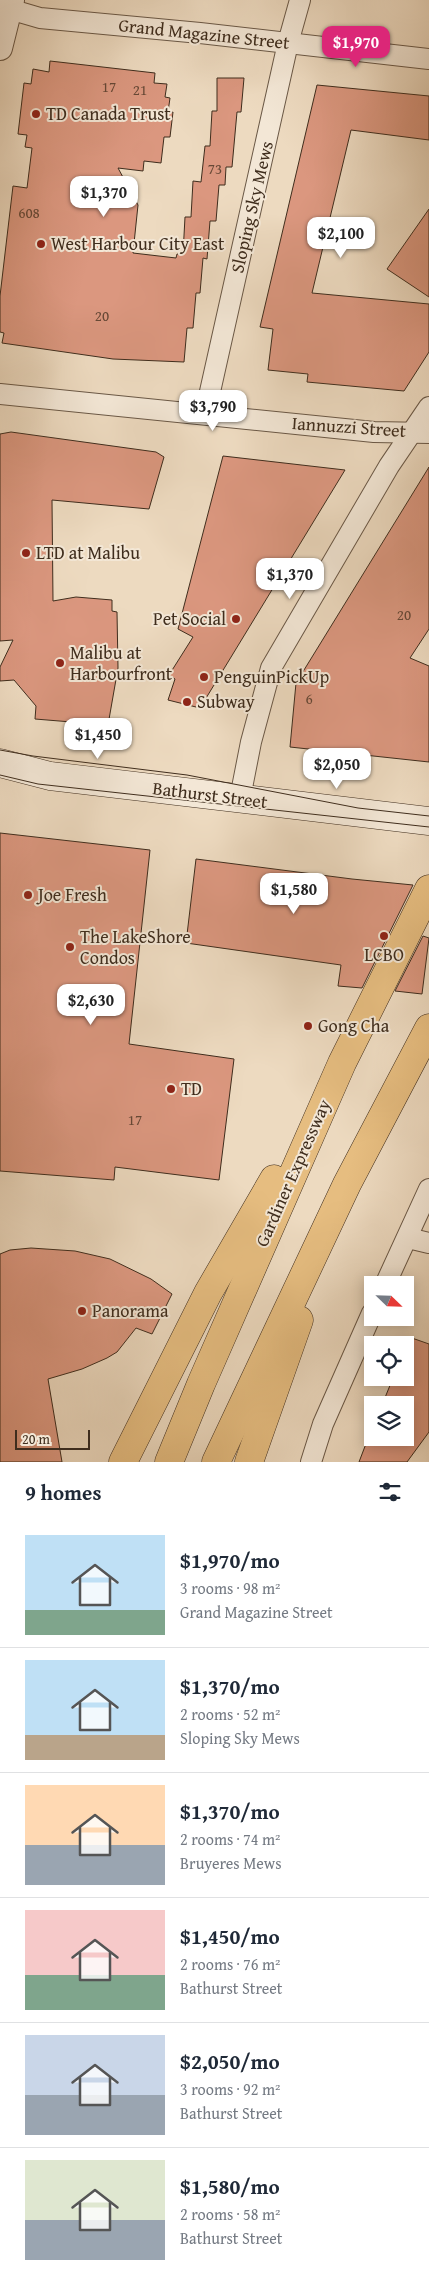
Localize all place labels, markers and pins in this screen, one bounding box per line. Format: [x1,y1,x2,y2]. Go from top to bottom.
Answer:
pin: $1,970 [315,26,397,68]
place label: TD Canada Trust [46,100,171,127]
marker: TD Canada Trust [30,108,42,120]
pin: $1,370 [63,176,145,218]
pin: $2,100 [300,216,382,259]
place label: West Harbour City East [51,230,225,257]
marker: West Harbour City East [35,238,47,250]
pin: $3,790 [172,390,254,432]
place label: LTD at Malibu [36,539,140,566]
marker: LTD at Malibu [20,547,32,559]
pin: $1,370 [249,558,331,600]
place label: Pet Social [153,605,226,632]
marker: Pet Social [230,613,242,625]
place label: Malibu at Harbourfront [70,639,173,687]
marker: Malibu at Harbourfront [54,657,66,669]
place label: PenguinPickUp [214,663,330,690]
marker: PenguinPickUp [198,671,210,683]
place label: Subway [197,688,255,715]
marker: Subway [181,696,193,708]
pin: $1,450 [57,718,139,760]
pin: $2,050 [296,748,378,790]
pin: $1,580 [253,872,335,915]
place label: Joe Fresh [36,881,107,908]
marker: Joe Fresh [22,889,34,901]
place label: The LakeShore Condos [80,923,191,971]
marker: LCBO [378,930,390,942]
marker: The LakeShore Condos [64,941,76,953]
place label: LCBO [364,941,404,968]
pin: $2,630 [50,984,132,1026]
place label: Gong Cha [318,1012,390,1039]
marker: Gong Cha [302,1020,314,1032]
place label: TD [181,1075,202,1102]
marker: TD [165,1083,177,1095]
place label: Panorama [92,1297,169,1324]
marker: Panorama [76,1305,88,1317]

